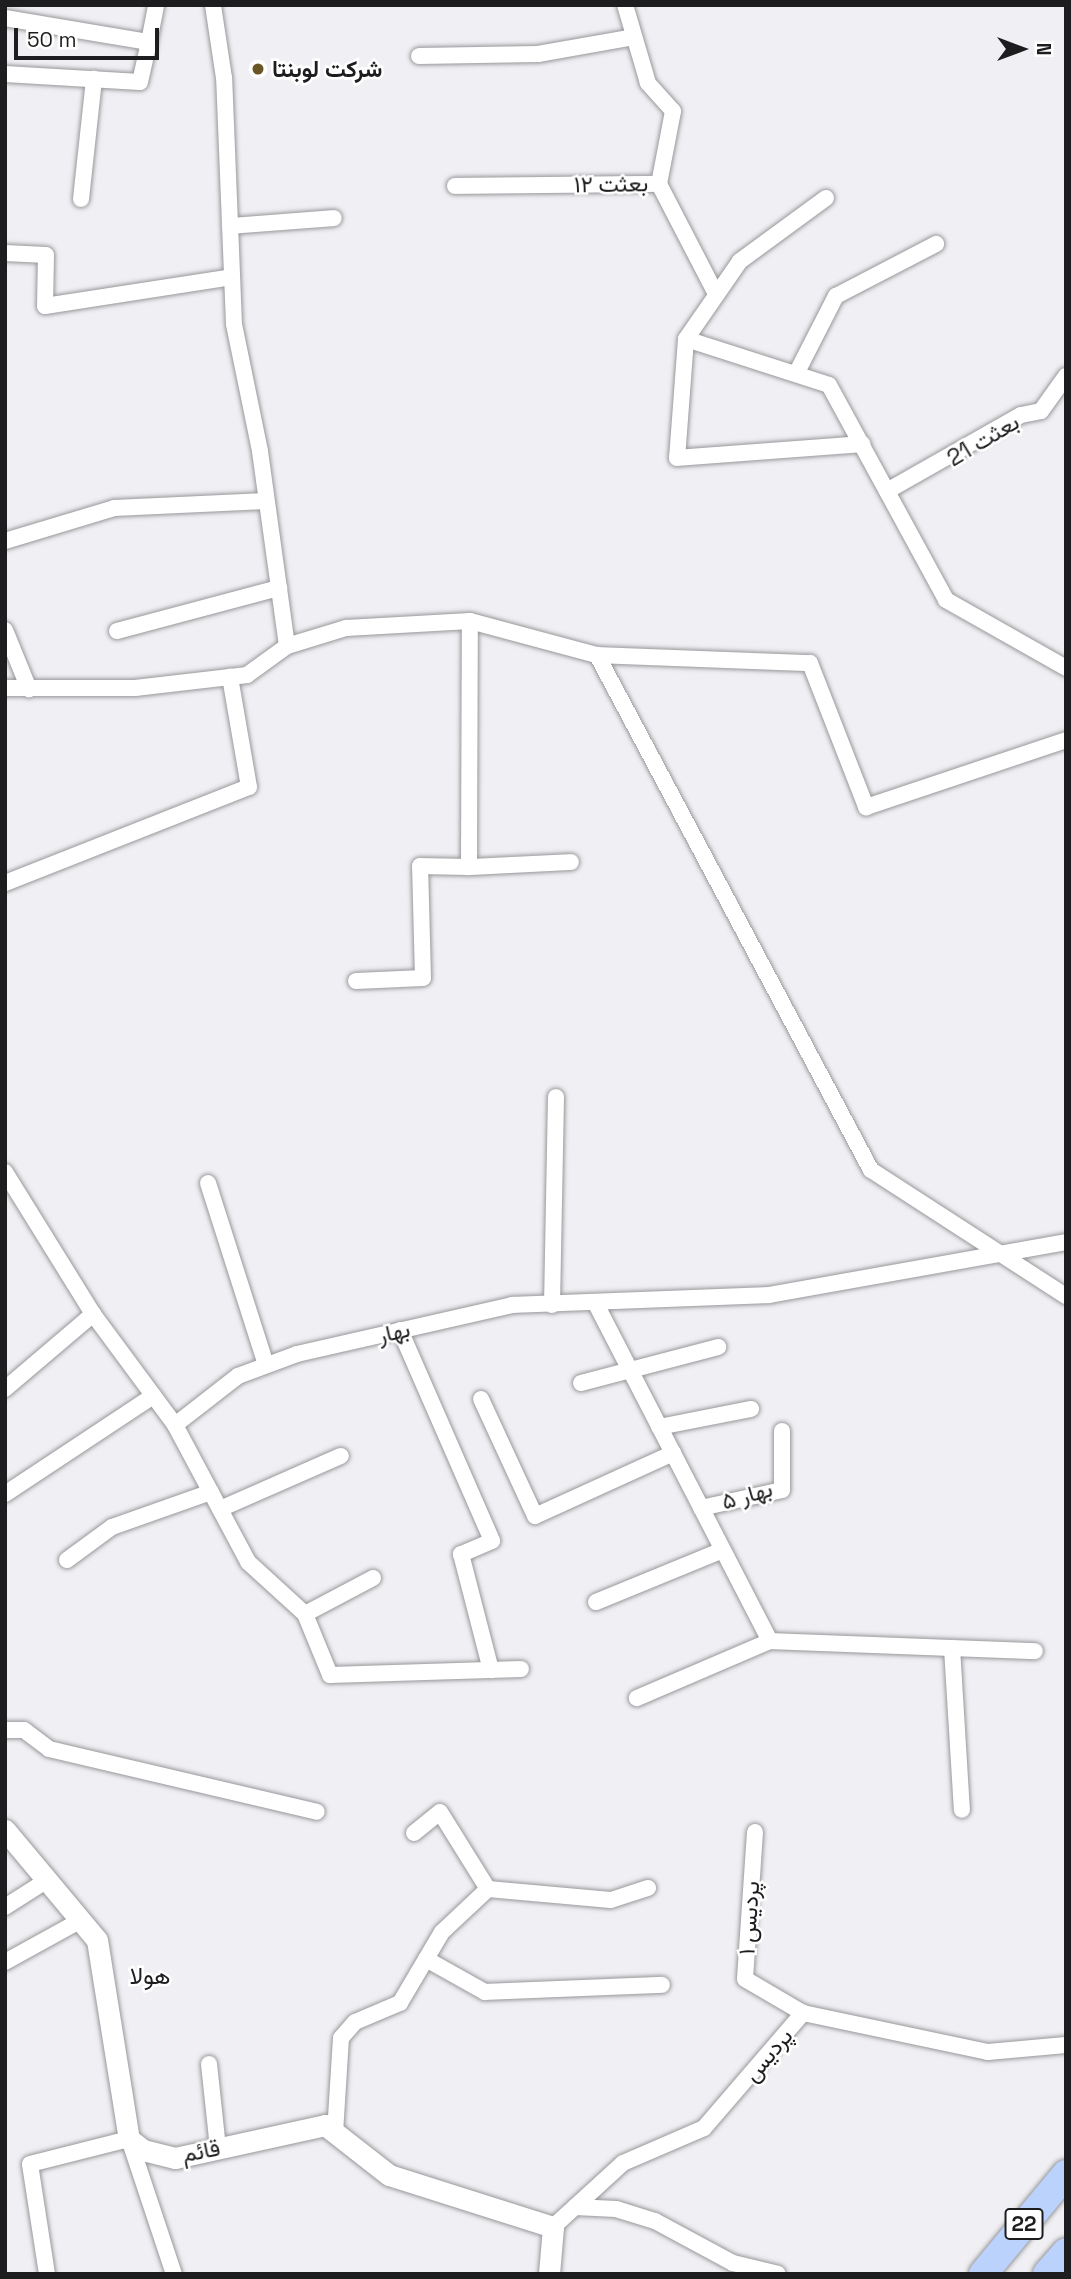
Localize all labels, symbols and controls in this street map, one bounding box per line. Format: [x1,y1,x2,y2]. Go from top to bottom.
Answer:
scale bar [18,14,163,58]
north arrow [987,14,1057,84]
text: 50 m [27,26,77,53]
text: N [1031,43,1056,55]
place label: شرکت لوبنتا [272,55,382,83]
marker: شرکت لوبنتا [250,61,266,77]
street label: بعثت ۱۲ [574,170,648,198]
street label: بعثت 21 [942,408,1024,472]
street label: بهار [375,1315,413,1349]
street label: بهار ۵ [718,1475,776,1515]
street label: پرديس ۱ [733,1880,765,1956]
district label: هولا [130,1962,170,1990]
street label: پرديس [738,2023,798,2087]
street label: قائم [180,2134,222,2168]
road number: 22 [1003,2206,1045,2242]

